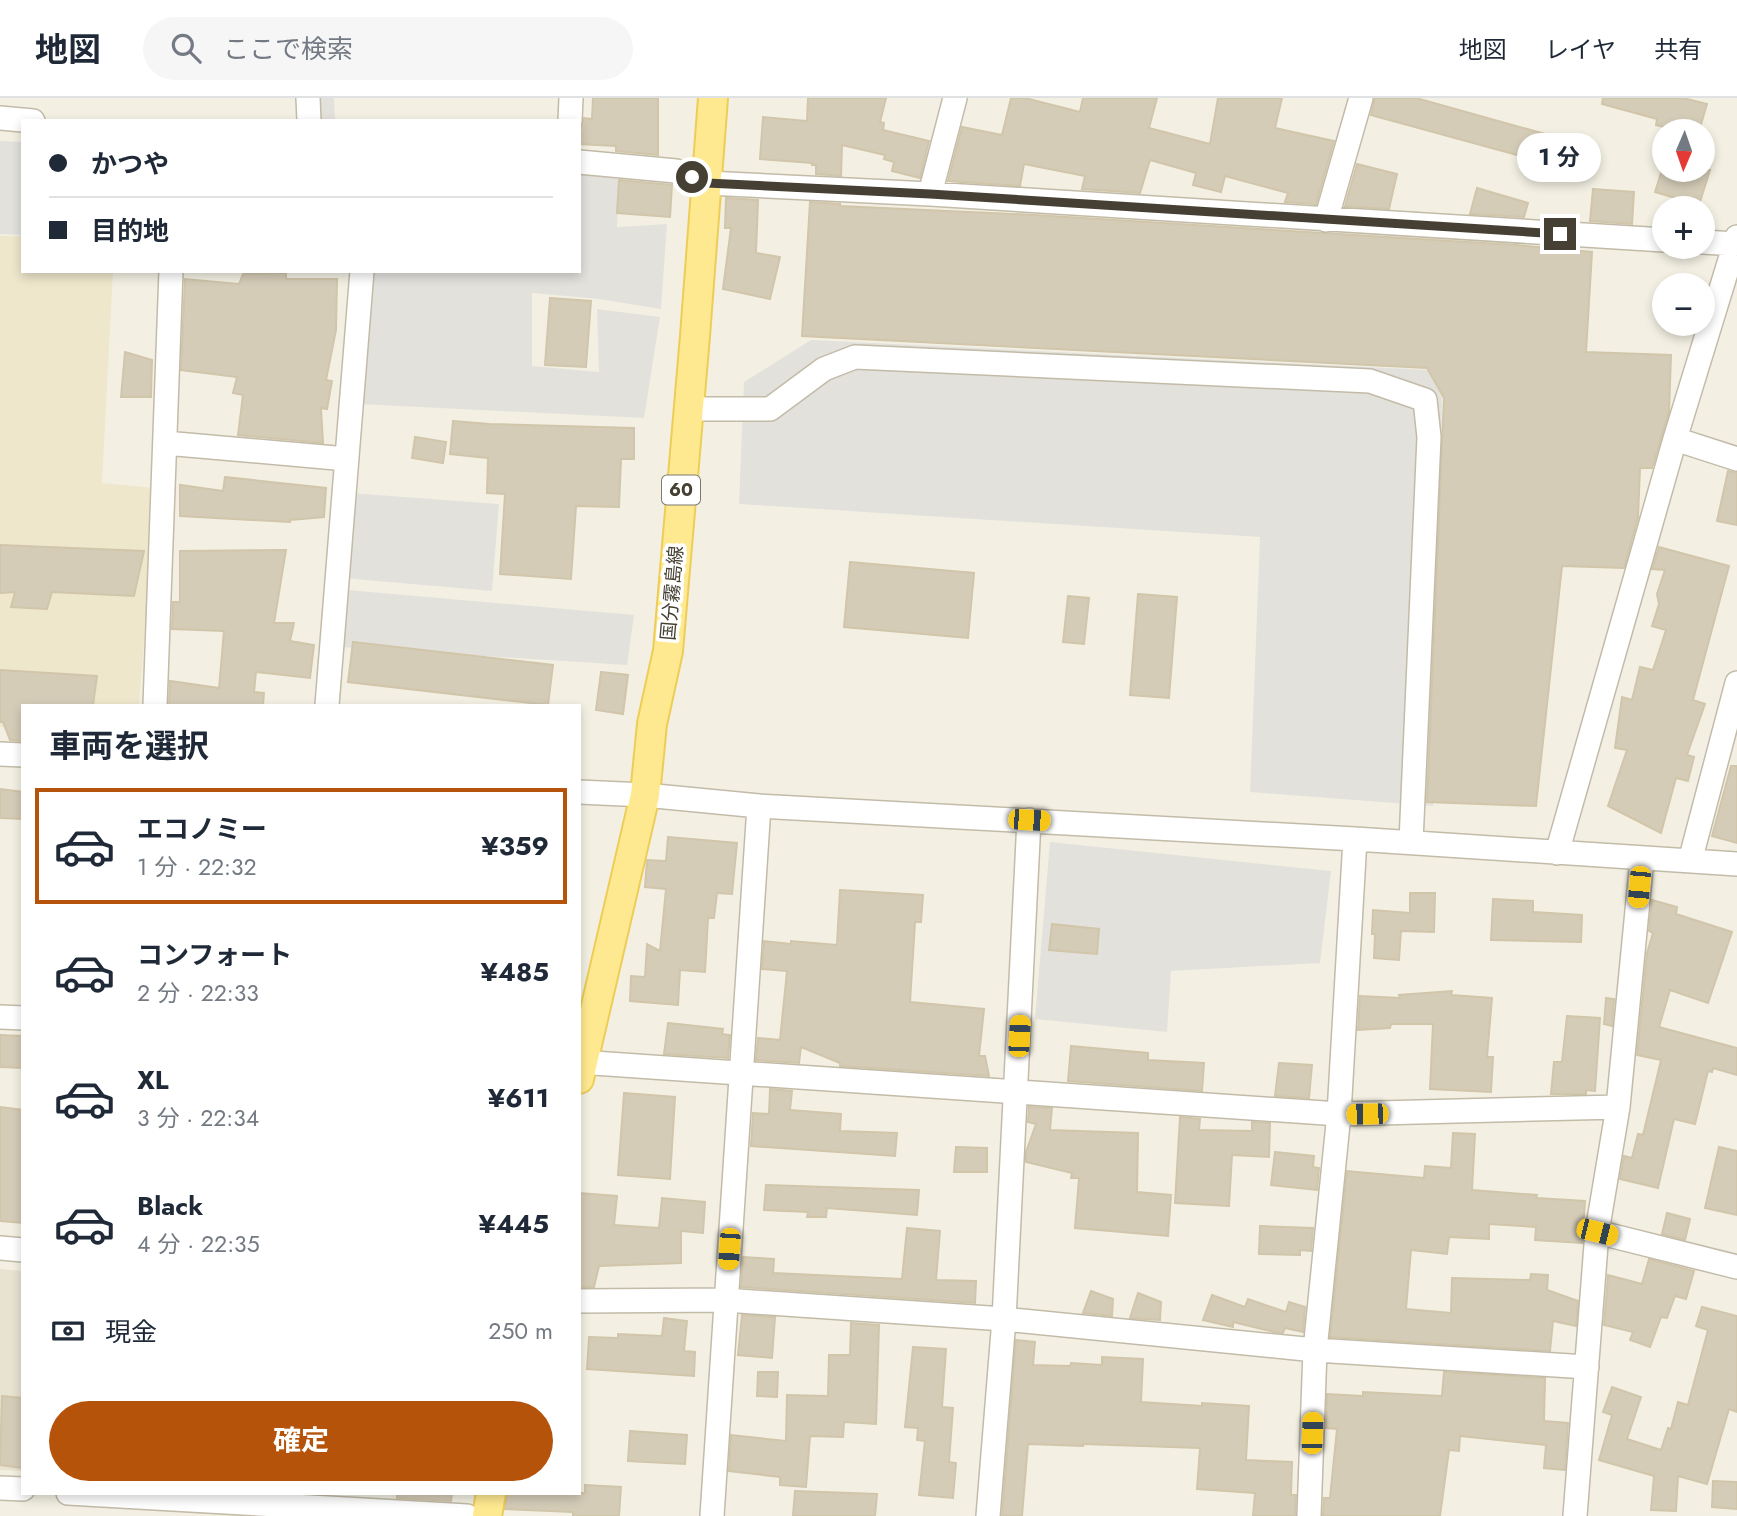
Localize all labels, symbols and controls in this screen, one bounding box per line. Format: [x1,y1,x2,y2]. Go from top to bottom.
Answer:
search box [143,17,633,80]
text: 地図 [35,26,101,73]
icon: search [167,29,205,67]
text: ここで検索 [223,30,353,68]
text: 地図 [1459,32,1507,67]
text: レイヤ [1545,32,1616,67]
text: 共有 [1654,32,1702,67]
north arrow [1652,119,1715,182]
map controls [1652,119,1715,336]
callout: 1 分 [1518,132,1602,181]
text: 1 分 [1538,140,1580,174]
text: かつや [91,145,169,183]
route start [676,161,708,193]
button: + [1652,196,1715,259]
text: 目的地 [91,212,169,250]
route end [1544,218,1576,250]
button: − [1652,273,1715,336]
road number: 60 [662,476,700,504]
street label: 国分霧島線 [654,544,690,642]
text: 車両を選択 [49,723,209,769]
car [1008,808,1051,832]
text: エコノミー [137,810,267,848]
icon: car [53,815,116,878]
text: ¥359 [481,827,549,865]
text: 1 分 · 22:32 [137,850,257,884]
car [1627,865,1652,909]
text: コンフォート [137,936,292,974]
icon: car [53,941,116,1004]
text: ¥485 [480,953,549,991]
text: 2 分 · 22:33 [137,976,259,1010]
car [1008,1014,1031,1058]
text: XL [137,1061,169,1099]
icon: car [53,1067,116,1130]
text: ¥611 [488,1079,549,1117]
text: 3 分 · 22:34 [137,1101,259,1135]
car [1346,1103,1389,1125]
text: Black [137,1187,203,1225]
icon: car [53,1193,116,1256]
text: ¥445 [479,1205,549,1243]
car [1575,1217,1620,1247]
text: 4 分 · 22:35 [137,1227,260,1261]
car [718,1227,741,1271]
icon: cash [49,1312,87,1350]
text: 現金 [105,1313,157,1351]
text: 250 m [488,1314,553,1348]
button: 確定 [49,1401,553,1481]
car [1301,1412,1324,1454]

